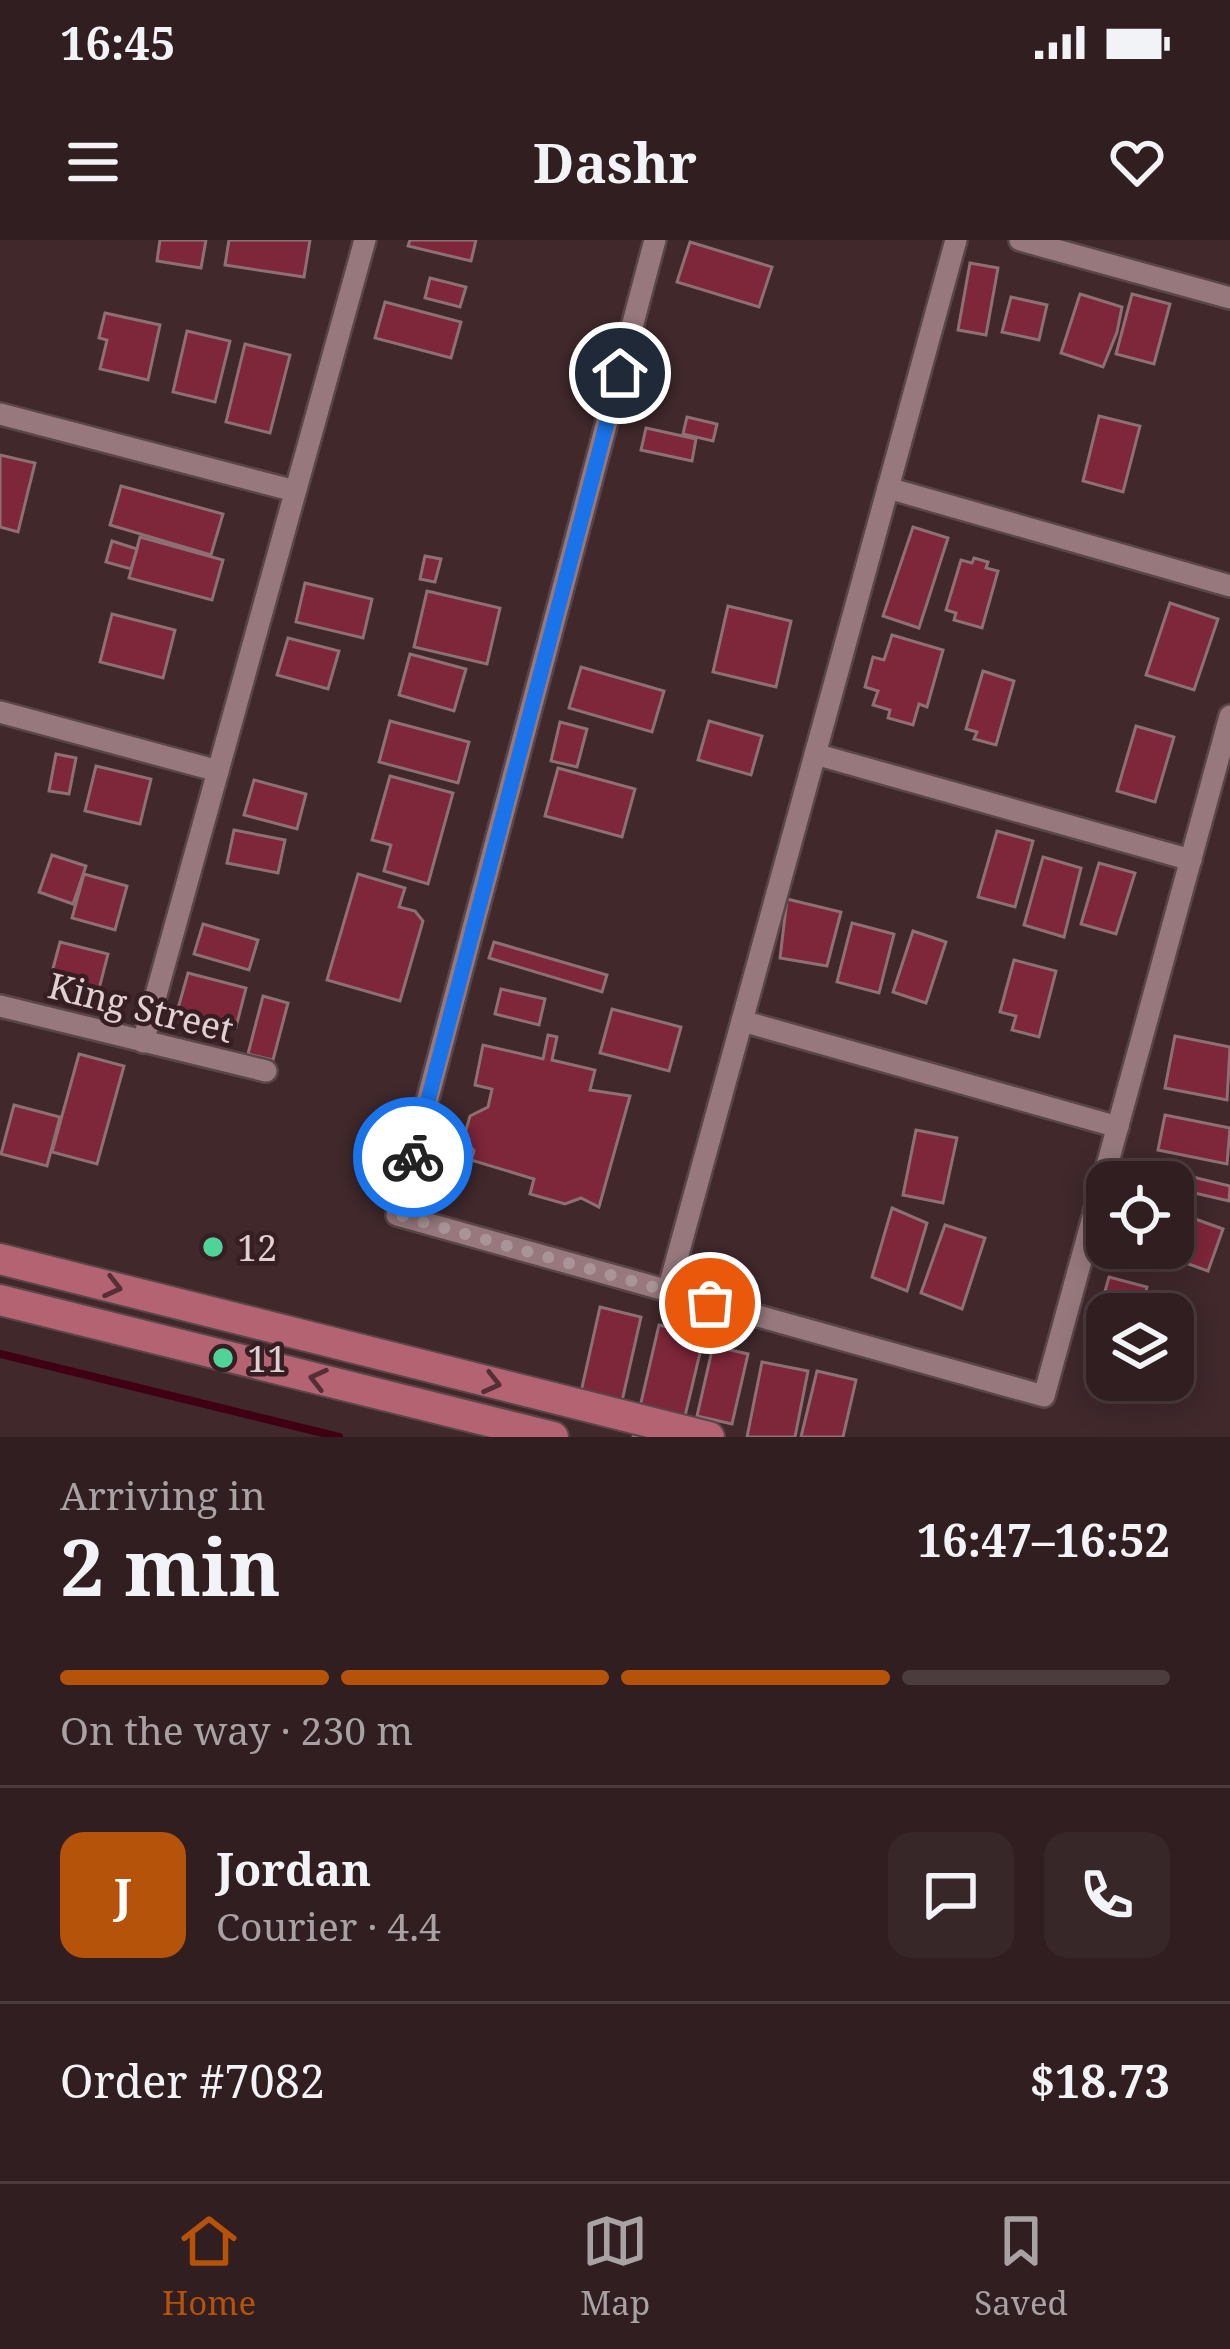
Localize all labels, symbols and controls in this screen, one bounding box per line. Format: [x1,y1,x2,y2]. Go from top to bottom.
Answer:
text: 16:45 [60,12,175,73]
text: Dashr [533,125,697,199]
icon: menu [60,129,126,195]
icon: heart [1104,129,1170,195]
pin [569,322,671,424]
icon: home [587,340,653,406]
street label: King Street [43,960,239,1054]
courier [353,1097,473,1217]
icon: bike [380,1124,446,1190]
map controls [1086,1161,1194,1401]
button: locate [1086,1161,1194,1269]
place label: 12 [237,1223,277,1272]
marker: 12 [200,1234,226,1260]
pin [659,1252,761,1354]
icon: bag [677,1270,743,1336]
one-way arrow [103,1273,123,1298]
button: layers [1086,1293,1194,1401]
place label: 11 [247,1334,287,1383]
marker: 11 [210,1345,236,1371]
one-way arrow [308,1368,328,1393]
one-way arrow [481,1368,501,1393]
text: Arriving in [60,1468,266,1521]
text: 16:47–16:52 [917,1509,1170,1570]
text: 2 min [60,1513,281,1619]
text: On the way · 230 m [60,1703,413,1756]
button: chat [888,1832,1014,1958]
button: phone [1044,1832,1170,1958]
text: Jordan [216,1838,371,1899]
text: J [114,1864,132,1925]
text: Courier · 4.4 [216,1899,441,1952]
text: Order #7082 [60,2050,325,2111]
text: $18.73 [1030,2050,1170,2111]
tab: Home [162,2208,256,2325]
tab: Map [580,2208,650,2325]
tab: Saved [974,2208,1068,2325]

